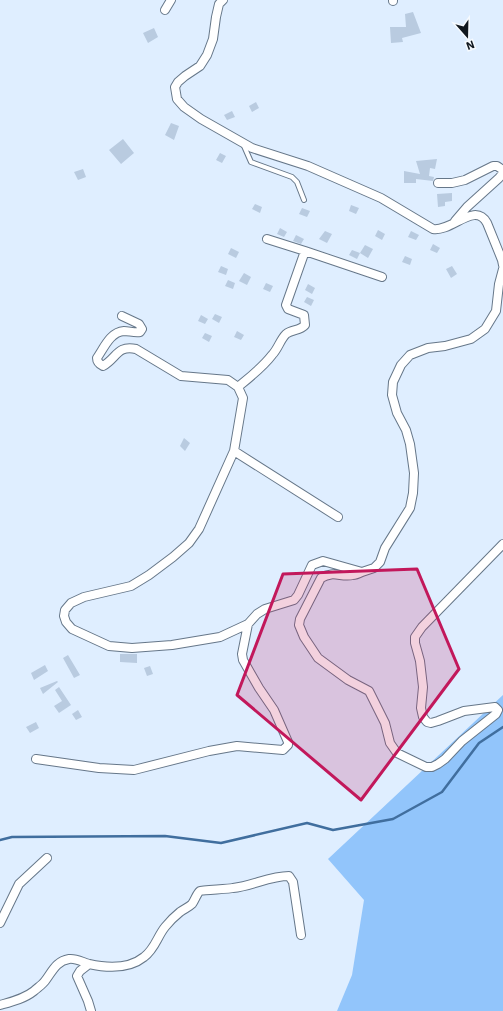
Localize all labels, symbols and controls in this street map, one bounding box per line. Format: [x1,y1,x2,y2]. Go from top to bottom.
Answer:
north arrow [447,16,487,56]
text: N [464,37,477,53]

